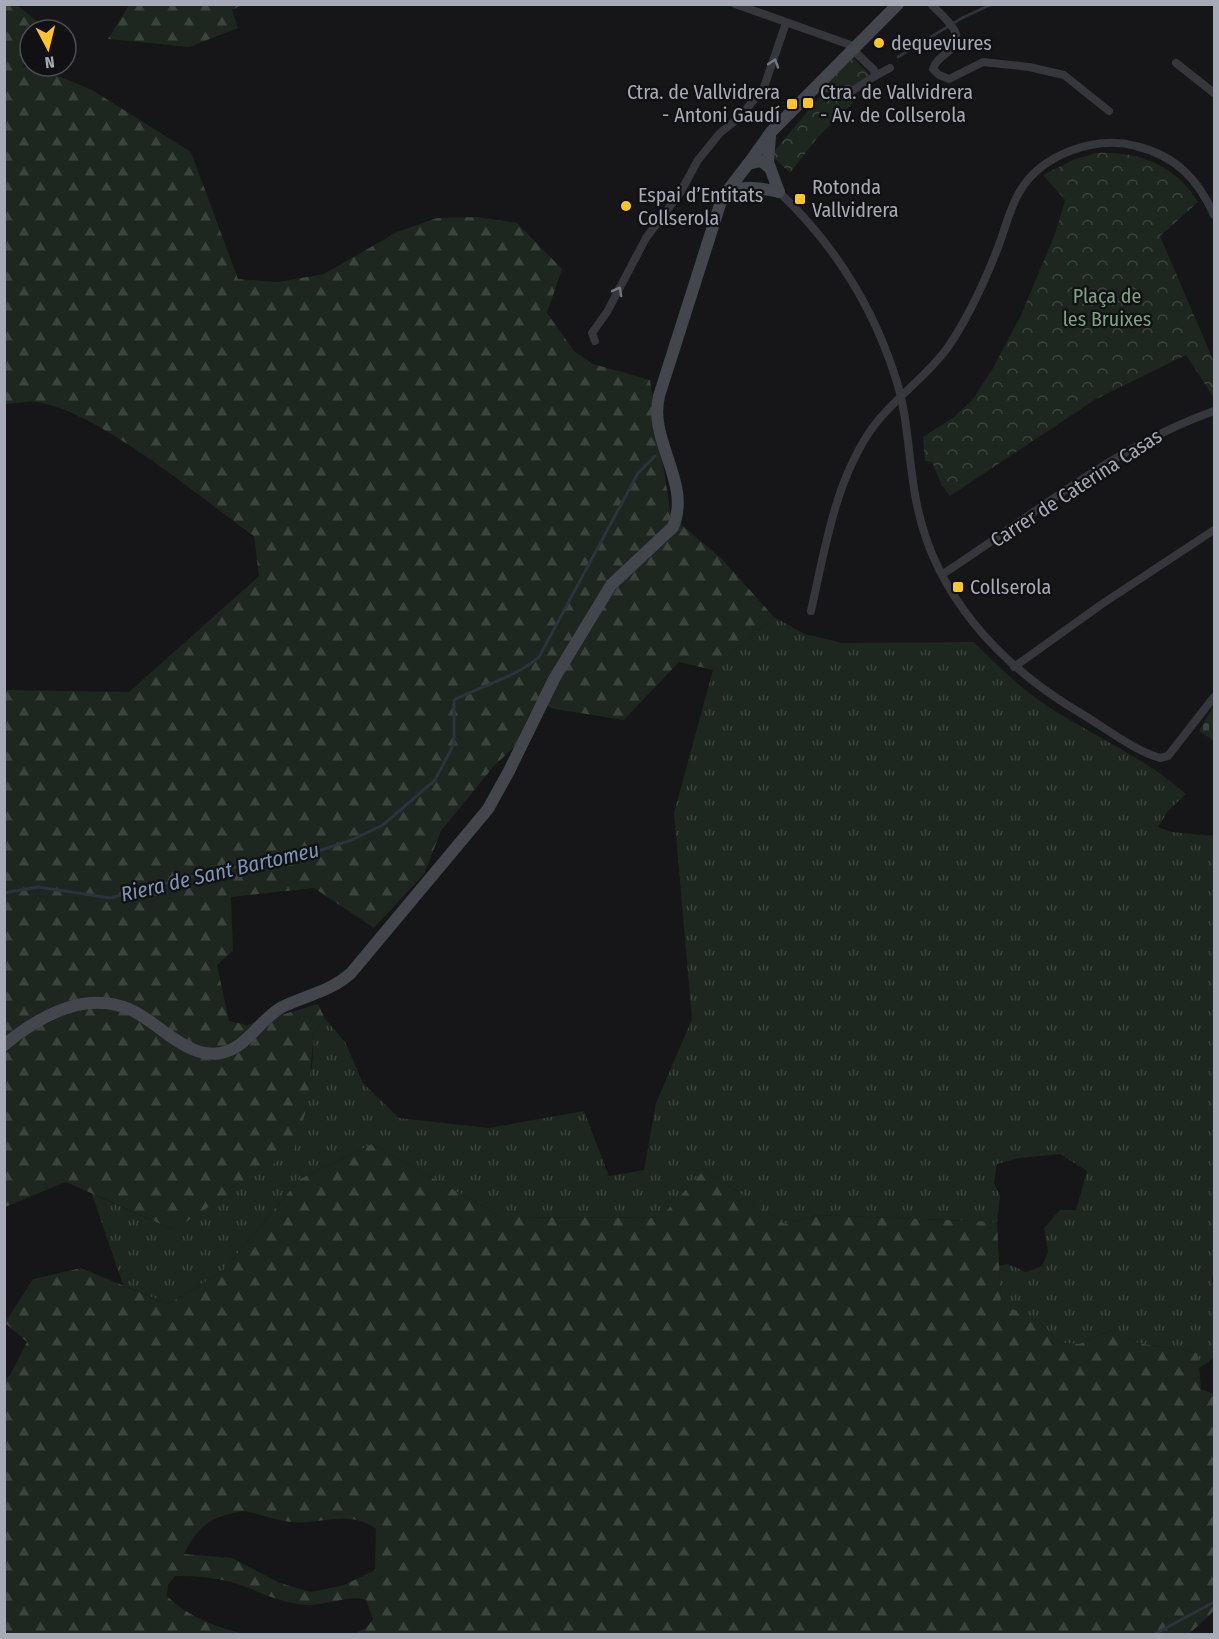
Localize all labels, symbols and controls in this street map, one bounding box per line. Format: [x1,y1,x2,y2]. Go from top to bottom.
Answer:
north arrow [18,18,78,78]
place label: dequeviures [891,31,992,55]
marker: dequeviures [872,36,886,50]
text: N [44,52,56,72]
one-way arrow [766,58,779,69]
place label: Ctra. de Vallvidrera - Antoni Gaudí [627,80,780,127]
place label: Ctra. de Vallvidrera - Av. de Collserola [820,80,973,127]
marker: Ctra. de Vallvidrera - Av. de Collserola [801,96,815,110]
marker: Ctra. de Vallvidrera - Antoni Gaudí [785,97,799,111]
place label: Rotonda Vallvidrera [812,175,898,222]
place label: Espai d’Entitats Collserola [638,183,763,230]
marker: Rotonda Vallvidrera [793,192,807,206]
marker: Espai d’Entitats Collserola [619,199,633,213]
park label: Plaça de les Bruixes [1063,284,1151,331]
one-way arrow [611,287,622,297]
street label: Carrer de Caterina Casas [986,424,1166,552]
place label: Collserola [970,575,1051,599]
marker: Collserola [951,580,965,594]
water label: Riera de Sant Bartomeu [118,837,322,907]

